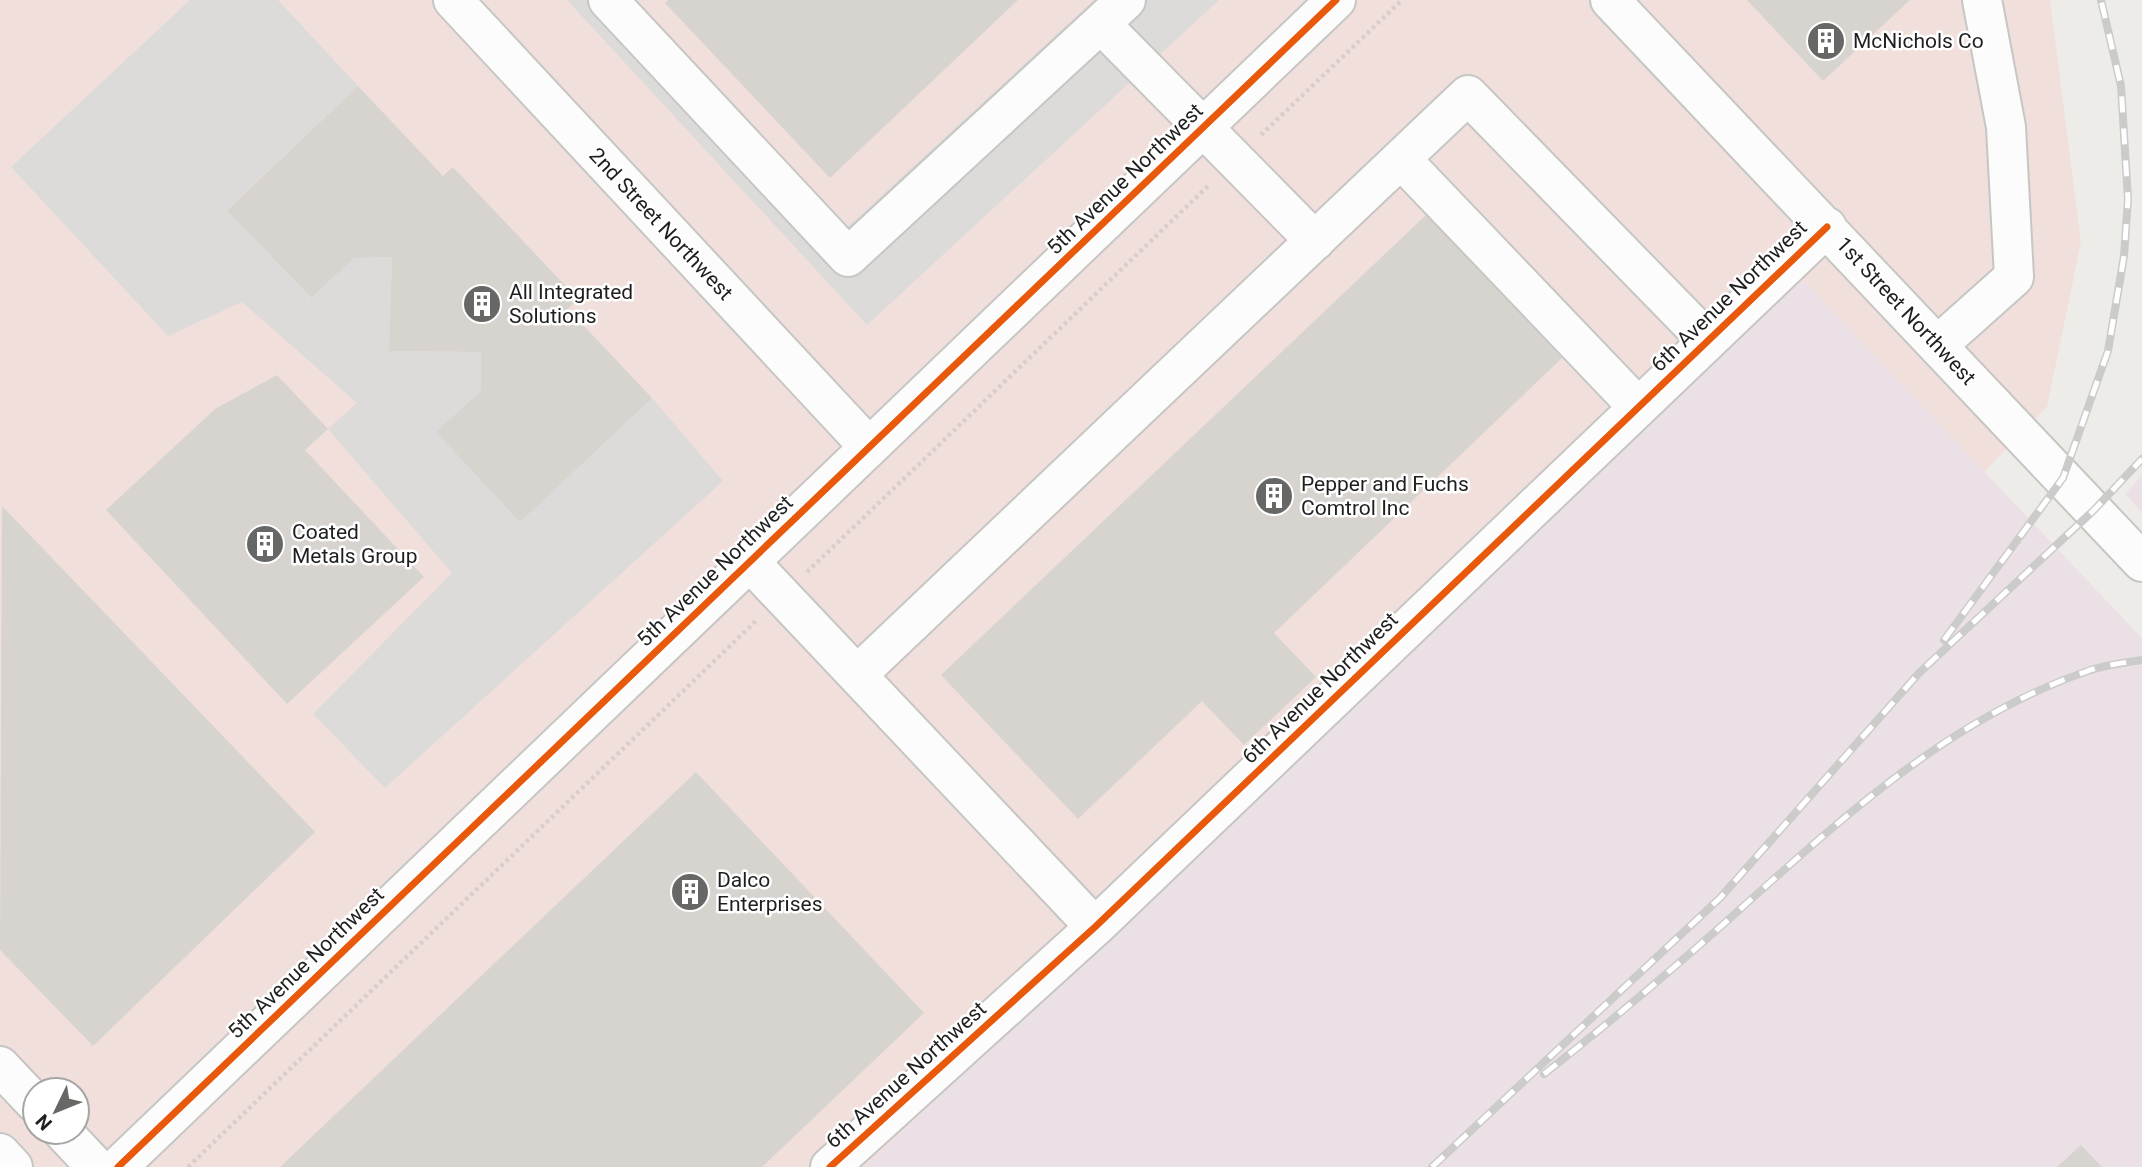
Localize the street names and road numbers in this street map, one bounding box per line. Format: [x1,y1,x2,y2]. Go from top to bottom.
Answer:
street label: 5th Avenue Northwest [1042,98,1208,260]
street label: 2nd Street Northwest [584,143,738,305]
street label: 6th Avenue Northwest [1646,215,1812,377]
street label: 1st Street Northwest [1831,232,1981,390]
street label: 5th Avenue Northwest [632,490,798,652]
street label: 6th Avenue Northwest [1237,607,1403,769]
street label: 5th Avenue Northwest [223,882,389,1044]
street label: 6th Avenue Northwest [821,997,991,1153]

